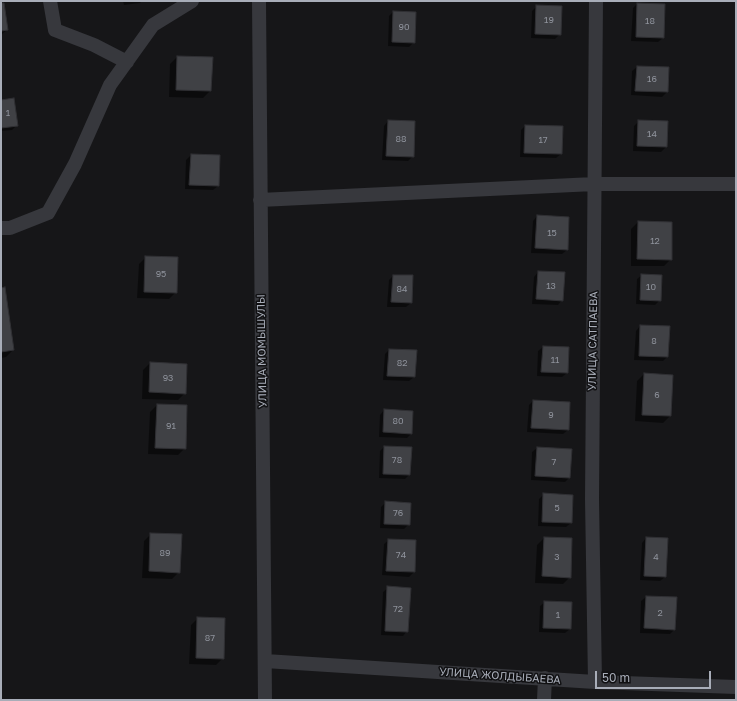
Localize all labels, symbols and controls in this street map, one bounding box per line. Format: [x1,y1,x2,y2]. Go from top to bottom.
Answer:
house number: 19 [544,15,554,25]
house number: 18 [645,16,655,26]
house number: 90 [398,22,410,32]
house number: 16 [647,74,657,84]
house number: 1 [6,108,10,118]
house number: 14 [647,129,657,139]
house number: 88 [396,134,406,144]
house number: 17 [538,135,548,145]
house number: 15 [547,228,557,238]
house number: 12 [650,236,660,246]
house number: 95 [156,269,166,279]
house number: 13 [546,281,556,291]
house number: 10 [646,282,656,292]
house number: 84 [397,284,407,294]
street label: УЛИЦА САТПАЕВА [586,291,600,391]
street label: УЛИЦА МОМЫШУЛЫ [254,294,270,408]
house number: 8 [651,336,657,346]
house number: 11 [551,355,559,365]
house number: 82 [397,358,407,368]
house number: 93 [163,373,173,383]
house number: 6 [654,390,660,400]
house number: 9 [548,410,554,420]
house number: 80 [392,416,404,426]
house number: 91 [166,421,176,431]
house number: 78 [392,455,402,465]
house number: 7 [552,457,556,467]
house number: 5 [554,503,560,513]
house number: 76 [393,508,403,518]
house number: 89 [160,548,170,558]
house number: 74 [396,550,406,560]
house number: 3 [554,552,560,562]
house number: 4 [653,552,659,562]
house number: 72 [393,604,403,614]
house number: 2 [657,608,663,618]
house number: 1 [556,610,560,620]
house number: 87 [205,633,215,643]
scale bar [597,663,713,689]
street label: УЛИЦА ЖОЛДЫБАЕВА [439,665,561,687]
text: 50 m [602,670,630,685]

